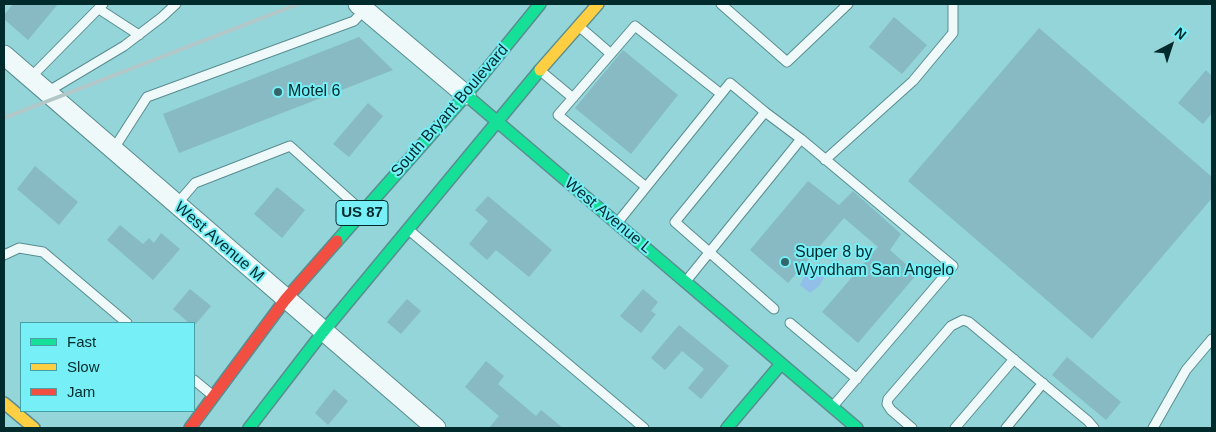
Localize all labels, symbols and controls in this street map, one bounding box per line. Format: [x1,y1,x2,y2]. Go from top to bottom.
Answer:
north arrow [1146,20,1196,70]
text: N [1172,24,1190,43]
street label: South Bryant Boulevard [387,41,513,181]
place label: Motel 6 [288,82,340,102]
marker: Motel 6 [272,86,284,98]
street label: West Avenue L [560,174,656,258]
street label: West Avenue M [170,198,268,286]
road number: US 87 [336,200,388,226]
place label: Super 8 by Wyndham San Angelo [795,243,954,281]
marker: Super 8 by Wyndham San Angelo [779,256,791,268]
legend [20,322,195,412]
text: Fast [67,333,96,350]
text: Slow [67,358,100,375]
text: Jam [67,383,95,400]

